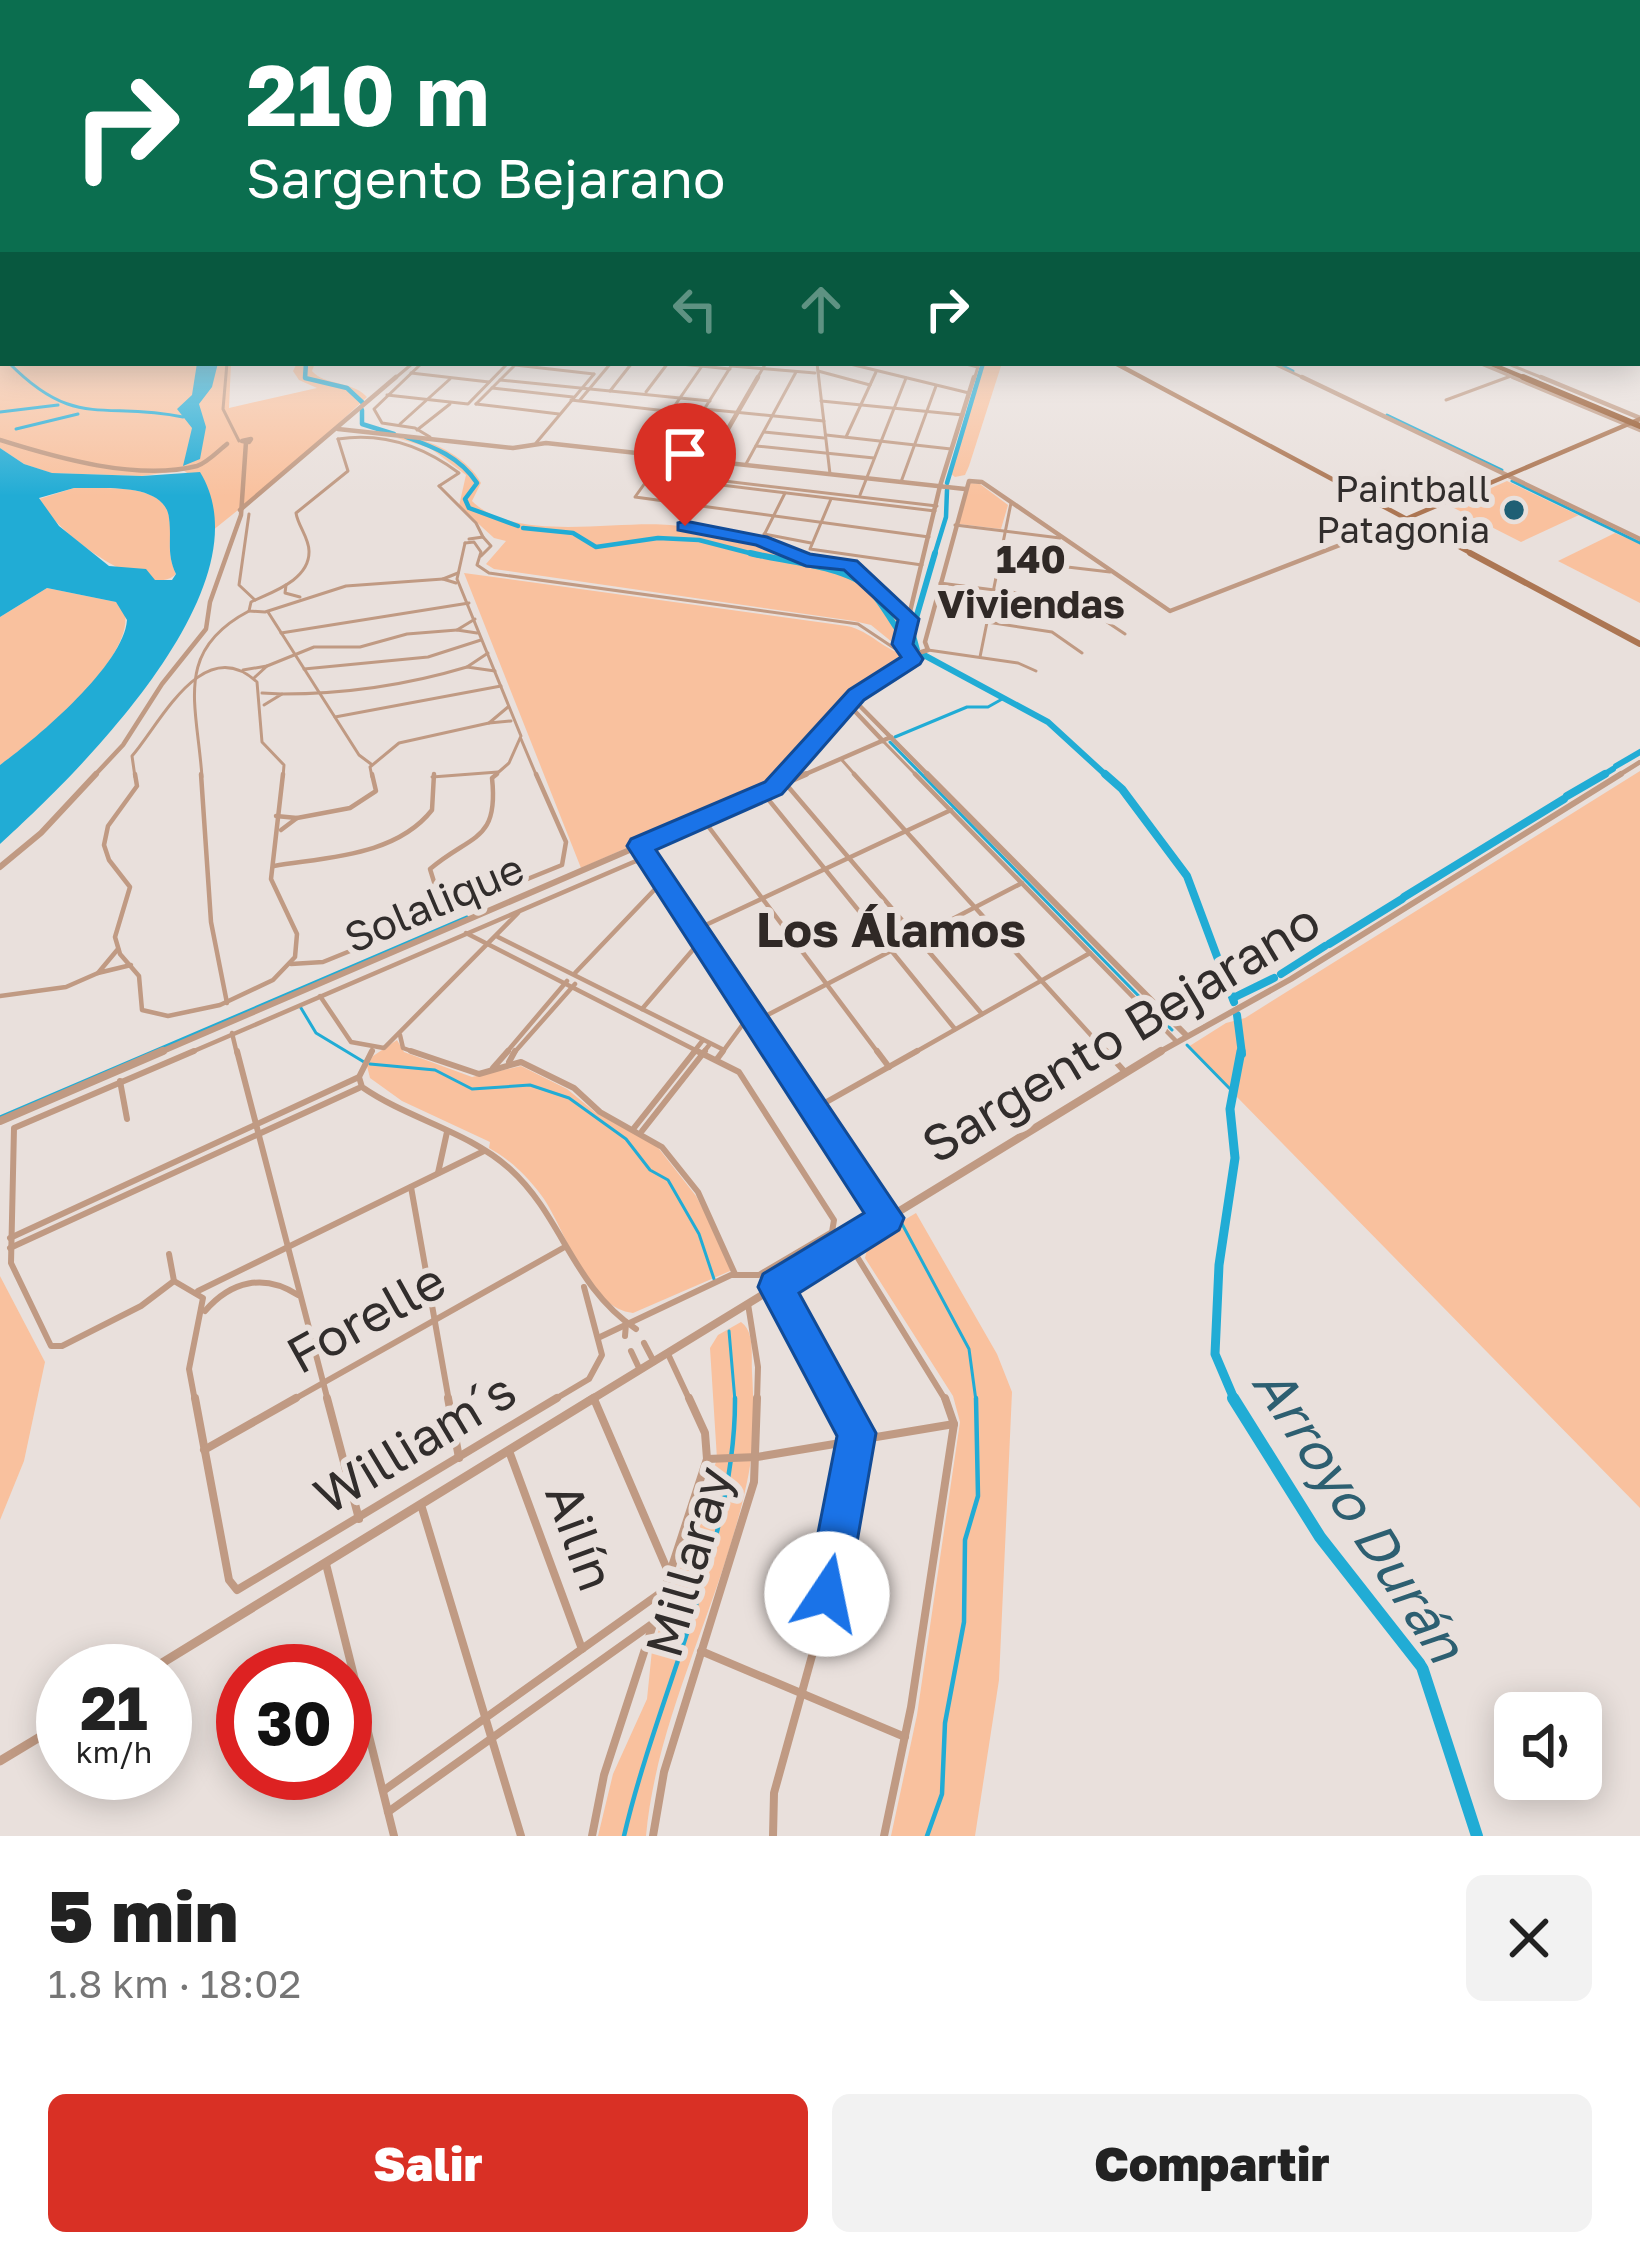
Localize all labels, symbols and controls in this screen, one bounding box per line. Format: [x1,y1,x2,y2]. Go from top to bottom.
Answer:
text: 210 m [246,44,490,144]
icon: right [48,48,204,204]
text: Sargento Bejarano [246,145,725,210]
icon: left [662,276,728,342]
icon: ahead [788,276,854,342]
icon: right [914,276,980,342]
pin [634,403,736,526]
icon: arrive [652,421,718,487]
place label: Paintball Patagonia [1316,467,1490,551]
marker: Paintball Patagonia [1501,497,1527,523]
district label: 140 Viviendas [937,535,1125,627]
street label: Solalique [337,842,531,962]
street label: Sargento Bejarano [910,889,1330,1174]
district label: Los Álamos [756,900,1026,958]
street label: Forelle [276,1249,455,1385]
water label: Arroyo Durán [1241,1353,1481,1674]
street label: William´s [303,1358,526,1525]
street label: Millaray [631,1460,744,1664]
street label: Ailín [534,1475,629,1598]
position arrow [764,1531,890,1657]
speed limit sign: 30 [216,1644,372,1800]
text: 21 [80,1671,148,1743]
map controls [1494,1692,1602,1800]
button: sound [1494,1692,1602,1800]
text: km/h [76,1734,152,1770]
text: 5 min [48,1871,238,1958]
button: close [1466,1875,1592,2001]
text: 1.8 km · 18:02 [48,1960,301,2007]
button: Salir [48,2094,808,2232]
button: Compartir [832,2094,1592,2232]

